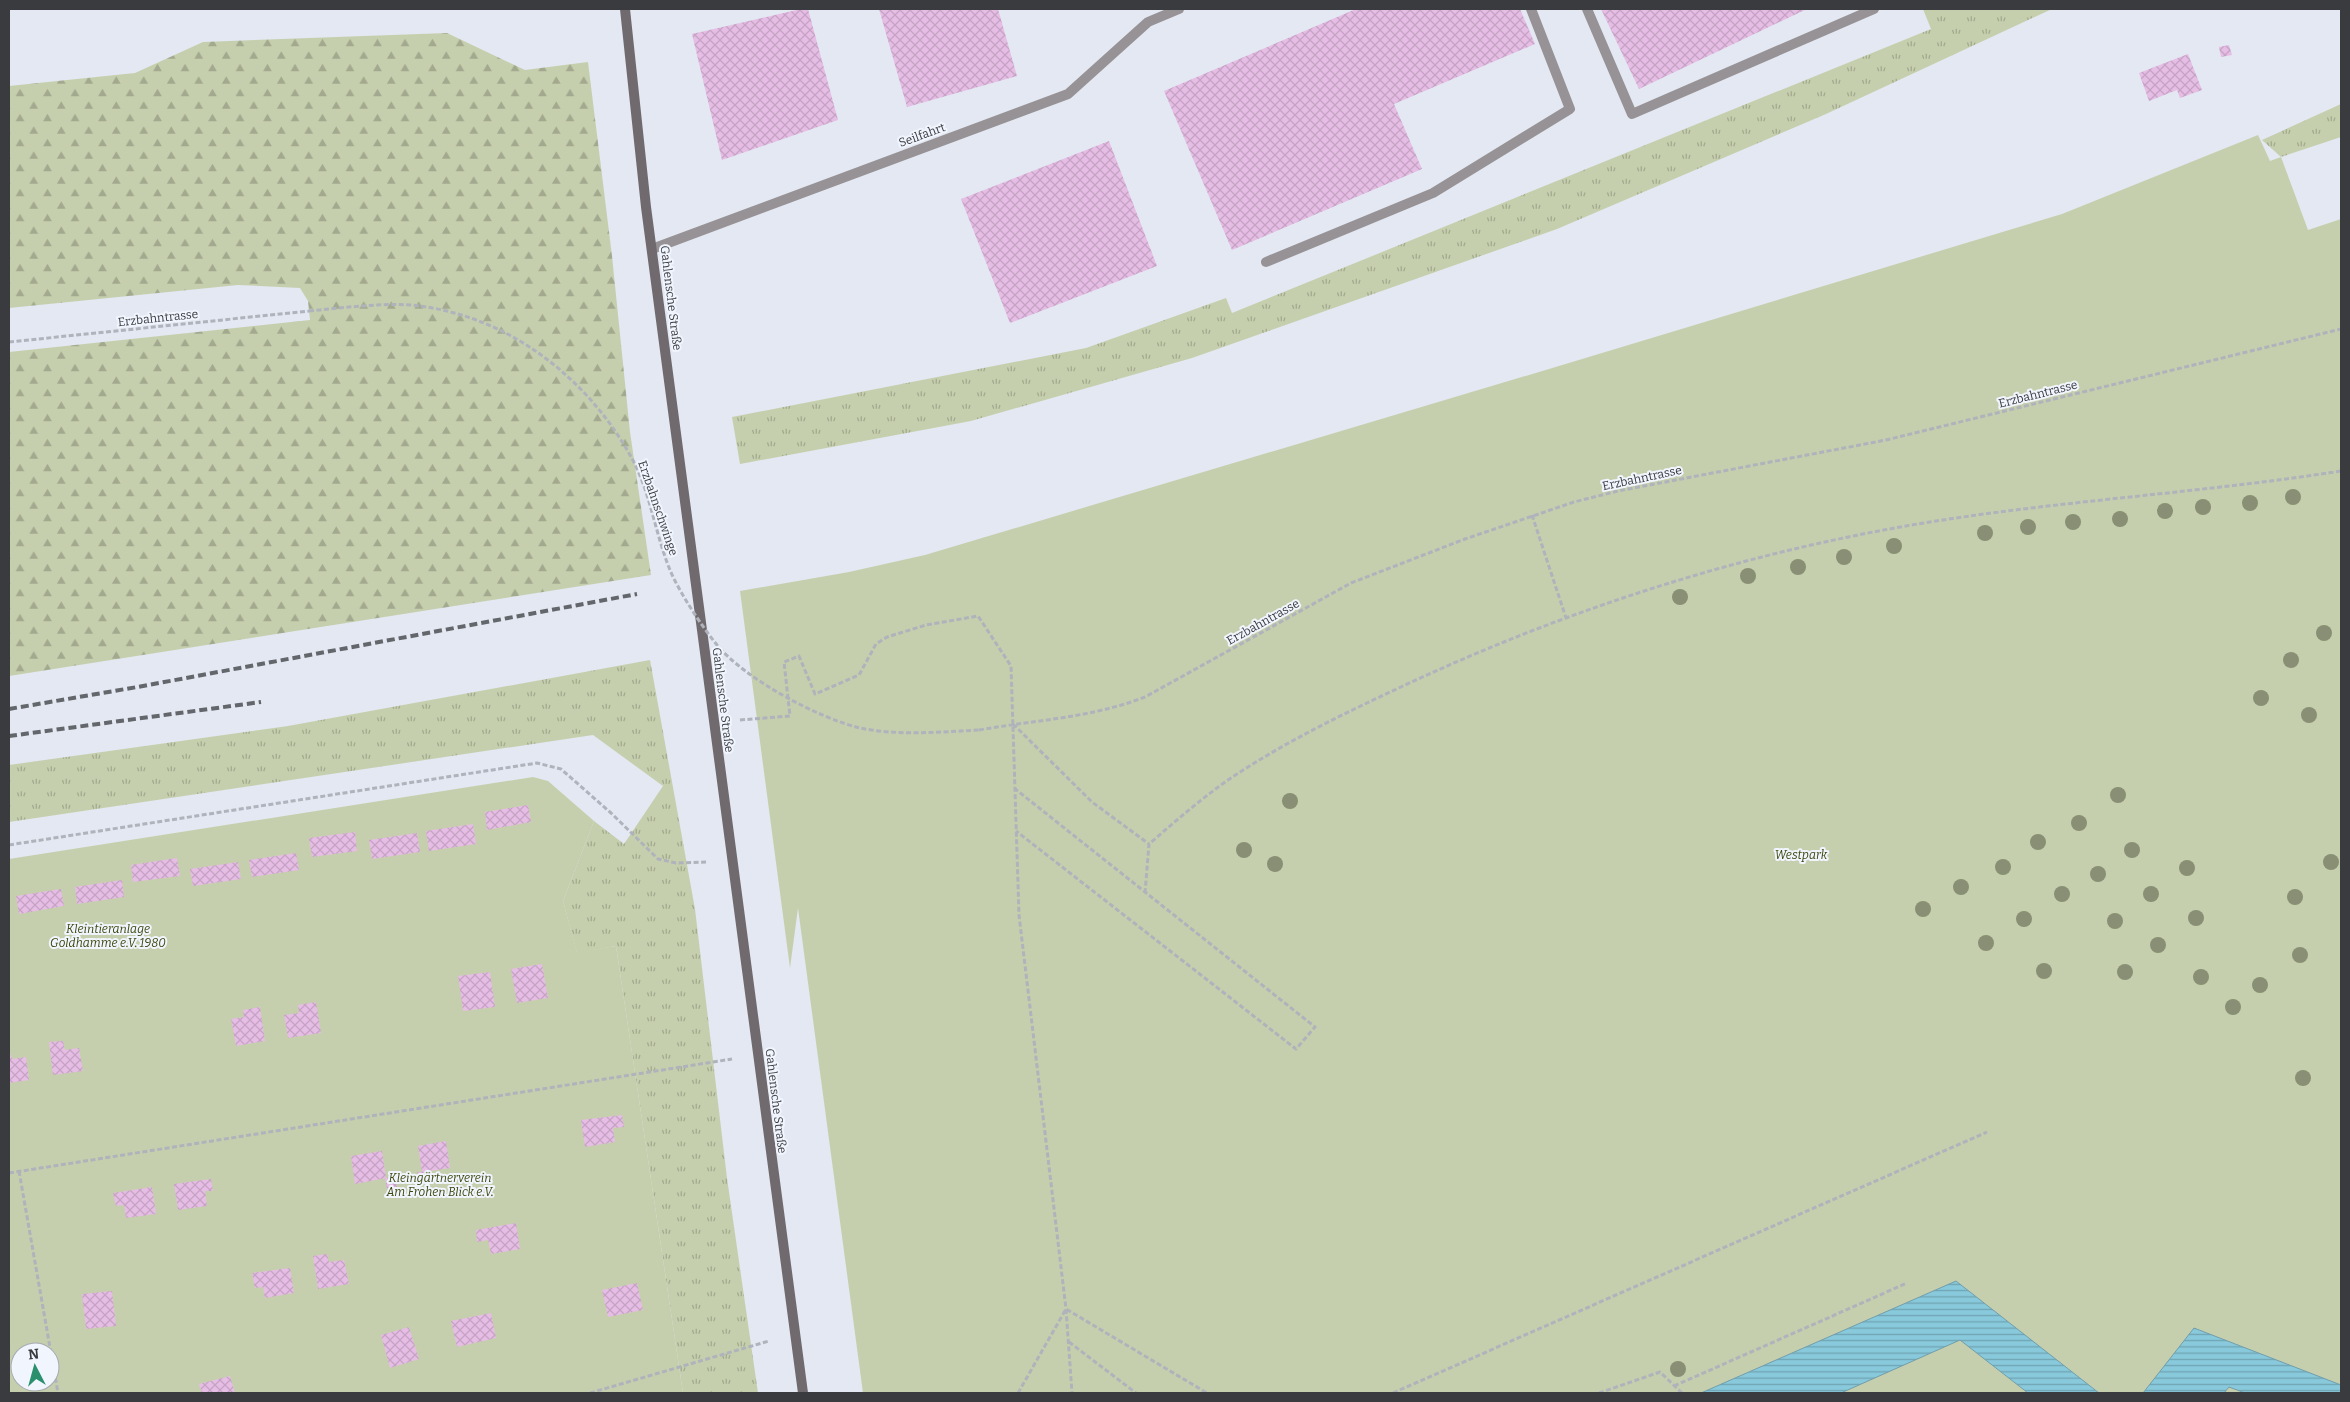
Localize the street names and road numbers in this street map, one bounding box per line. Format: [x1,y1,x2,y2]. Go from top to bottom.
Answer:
street label: Seilfahrt [897,120,948,150]
street label: Gahlensche Straße [658,245,684,351]
street label: Erzbahntrasse [117,307,199,329]
street label: Erzbahntrasse [1997,377,2079,411]
street label: Erzbahnschwinge [635,459,681,557]
street label: Erzbahntrasse [1601,463,1683,493]
street label: Erzbahntrasse [1224,596,1302,648]
street label: Gahlensche Straße [710,647,736,753]
street label: Gahlensche Straße [763,1048,789,1154]

